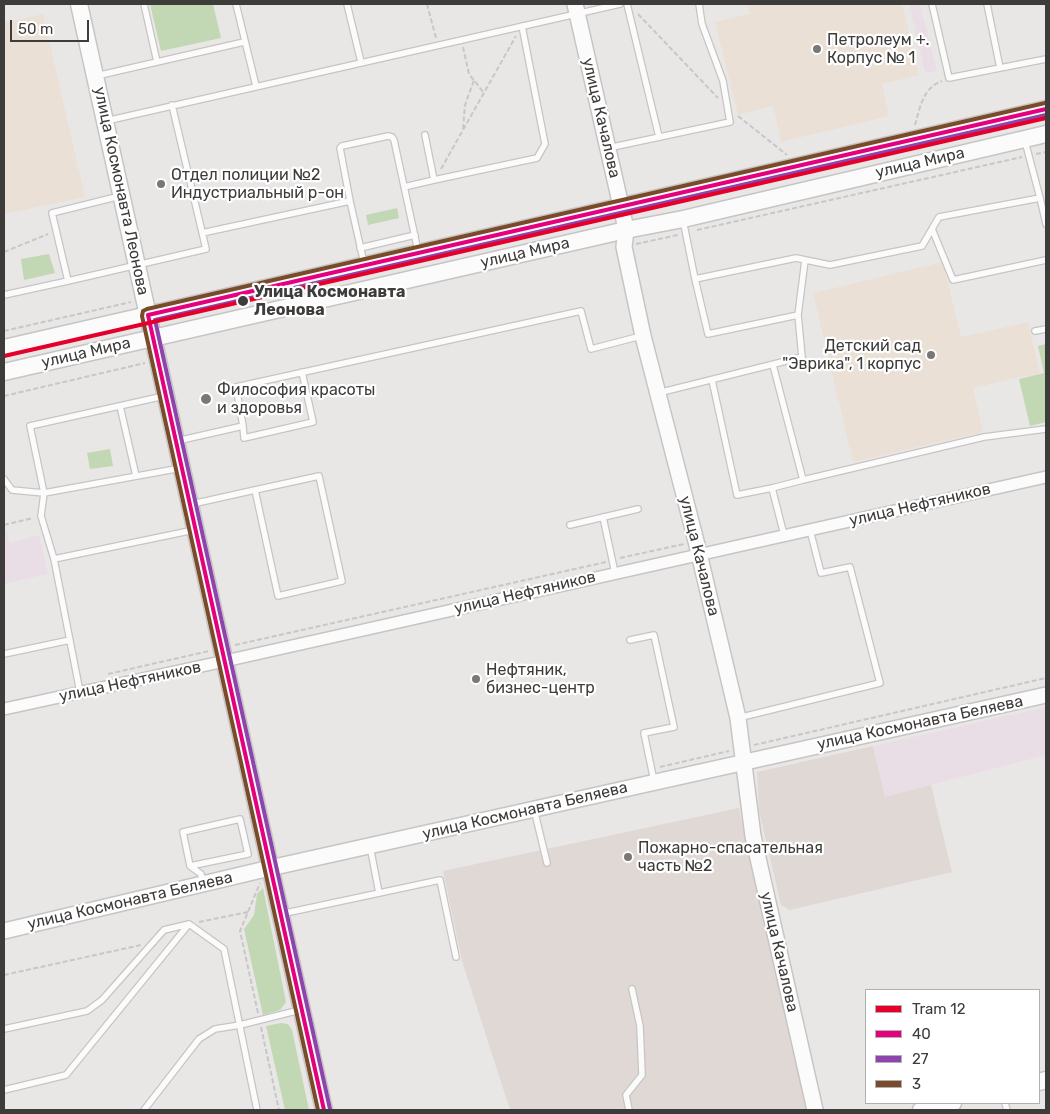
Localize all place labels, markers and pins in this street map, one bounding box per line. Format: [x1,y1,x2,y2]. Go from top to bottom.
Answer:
place label: Петролеум +. Корпус № 1 [827,30,930,68]
marker: Петролеум +. Корпус № 1 [811,43,823,55]
place label: Отдел полиции №2 Индустриальный р-он [171,165,344,203]
marker: Отдел полиции №2 Индустриальный р-он [155,178,167,190]
place label: Улица Космонавта Леонова [254,282,405,320]
marker: Улица Космонавта Леонова [236,294,250,308]
place label: Детский сад "Эврика", 1 корпус [782,336,921,374]
marker: Детский сад "Эврика", 1 корпус [925,349,937,361]
place label: Философия красоты и здоровья [217,380,375,418]
marker: Философия красоты и здоровья [199,392,213,406]
place label: Нефтяник, бизнес-центр [486,660,595,698]
marker: Нефтяник, бизнес-центр [470,673,482,685]
place label: Пожарно-спасательная часть №2 [638,838,823,876]
marker: Пожарно-спасательная часть №2 [622,851,634,863]

